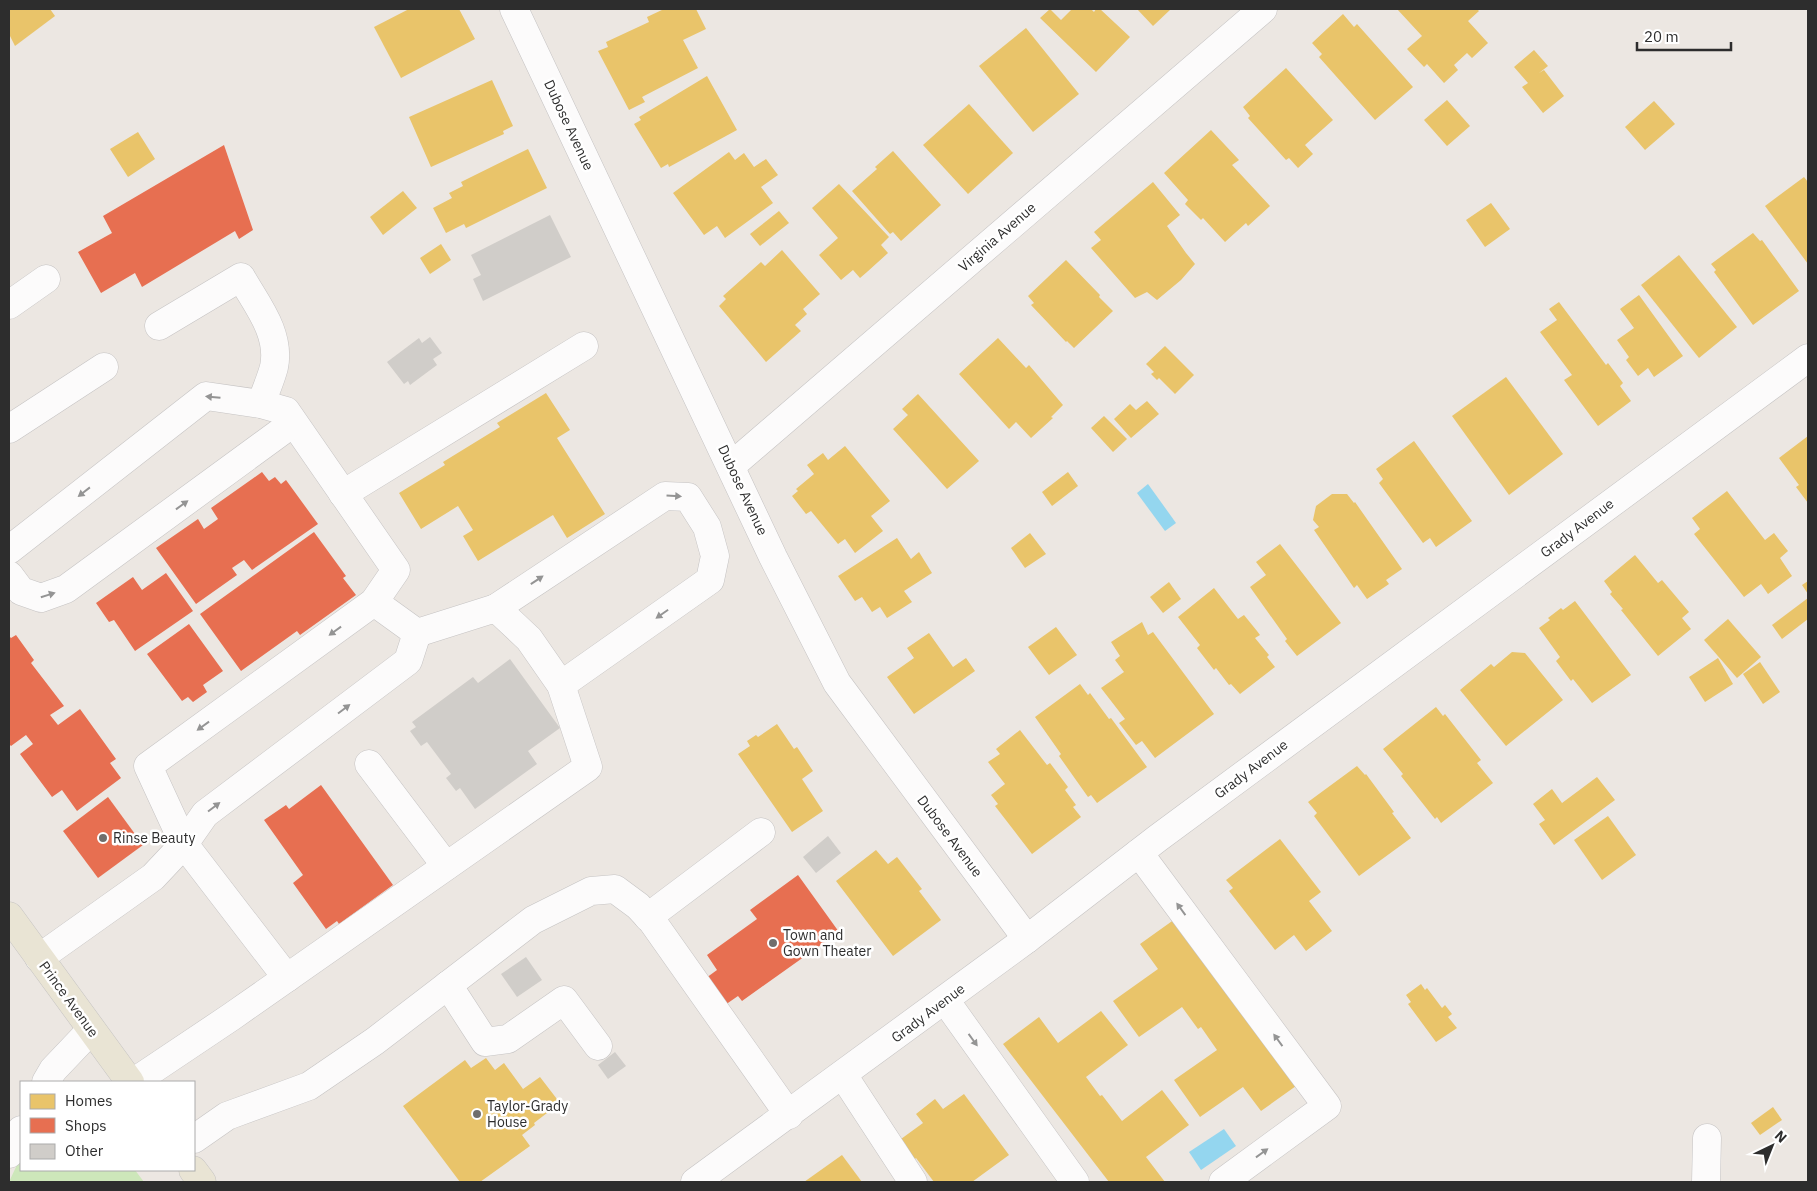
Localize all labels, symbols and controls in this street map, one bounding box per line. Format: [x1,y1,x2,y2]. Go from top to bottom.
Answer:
scale bar [1637,20,1731,52]
text: 20 m [1644,27,1679,46]
street label: Dubose Avenue [540,77,598,173]
street label: Virginia Avenue [955,198,1040,276]
one-way arrow [205,393,221,401]
street label: Dubose Avenue [714,442,772,538]
one-way arrow [78,486,91,497]
one-way arrow [666,493,682,501]
street label: Grady Avenue [1537,494,1618,562]
one-way arrow [175,499,188,510]
one-way arrow [530,575,543,585]
one-way arrow [41,591,56,599]
one-way arrow [655,609,669,619]
one-way arrow [328,626,342,636]
one-way arrow [337,703,350,714]
one-way arrow [196,721,210,731]
street label: Grady Avenue [1211,735,1292,803]
street label: Dubose Avenue [913,792,987,881]
one-way arrow [207,801,220,812]
place label: Rinse Beauty [113,829,195,847]
marker: Rinse Beauty [97,832,109,844]
one-way arrow [1176,902,1186,916]
place label: Town and Gown Theater [783,926,871,960]
marker: Town and Gown Theater [767,937,779,949]
street label: Prince Avenue [35,957,103,1041]
street label: Grady Avenue [888,979,969,1047]
one-way arrow [968,1033,978,1047]
one-way arrow [1272,1034,1283,1047]
legend [20,1081,195,1171]
text: Homes [65,1091,113,1110]
place label: Taylor-Grady House [487,1097,568,1131]
marker: Taylor-Grady House [471,1108,483,1120]
text: Shops [65,1116,107,1135]
north arrow [1747,1121,1797,1171]
text: N [1771,1126,1791,1147]
text: Other [65,1141,104,1160]
one-way arrow [1255,1148,1268,1159]

